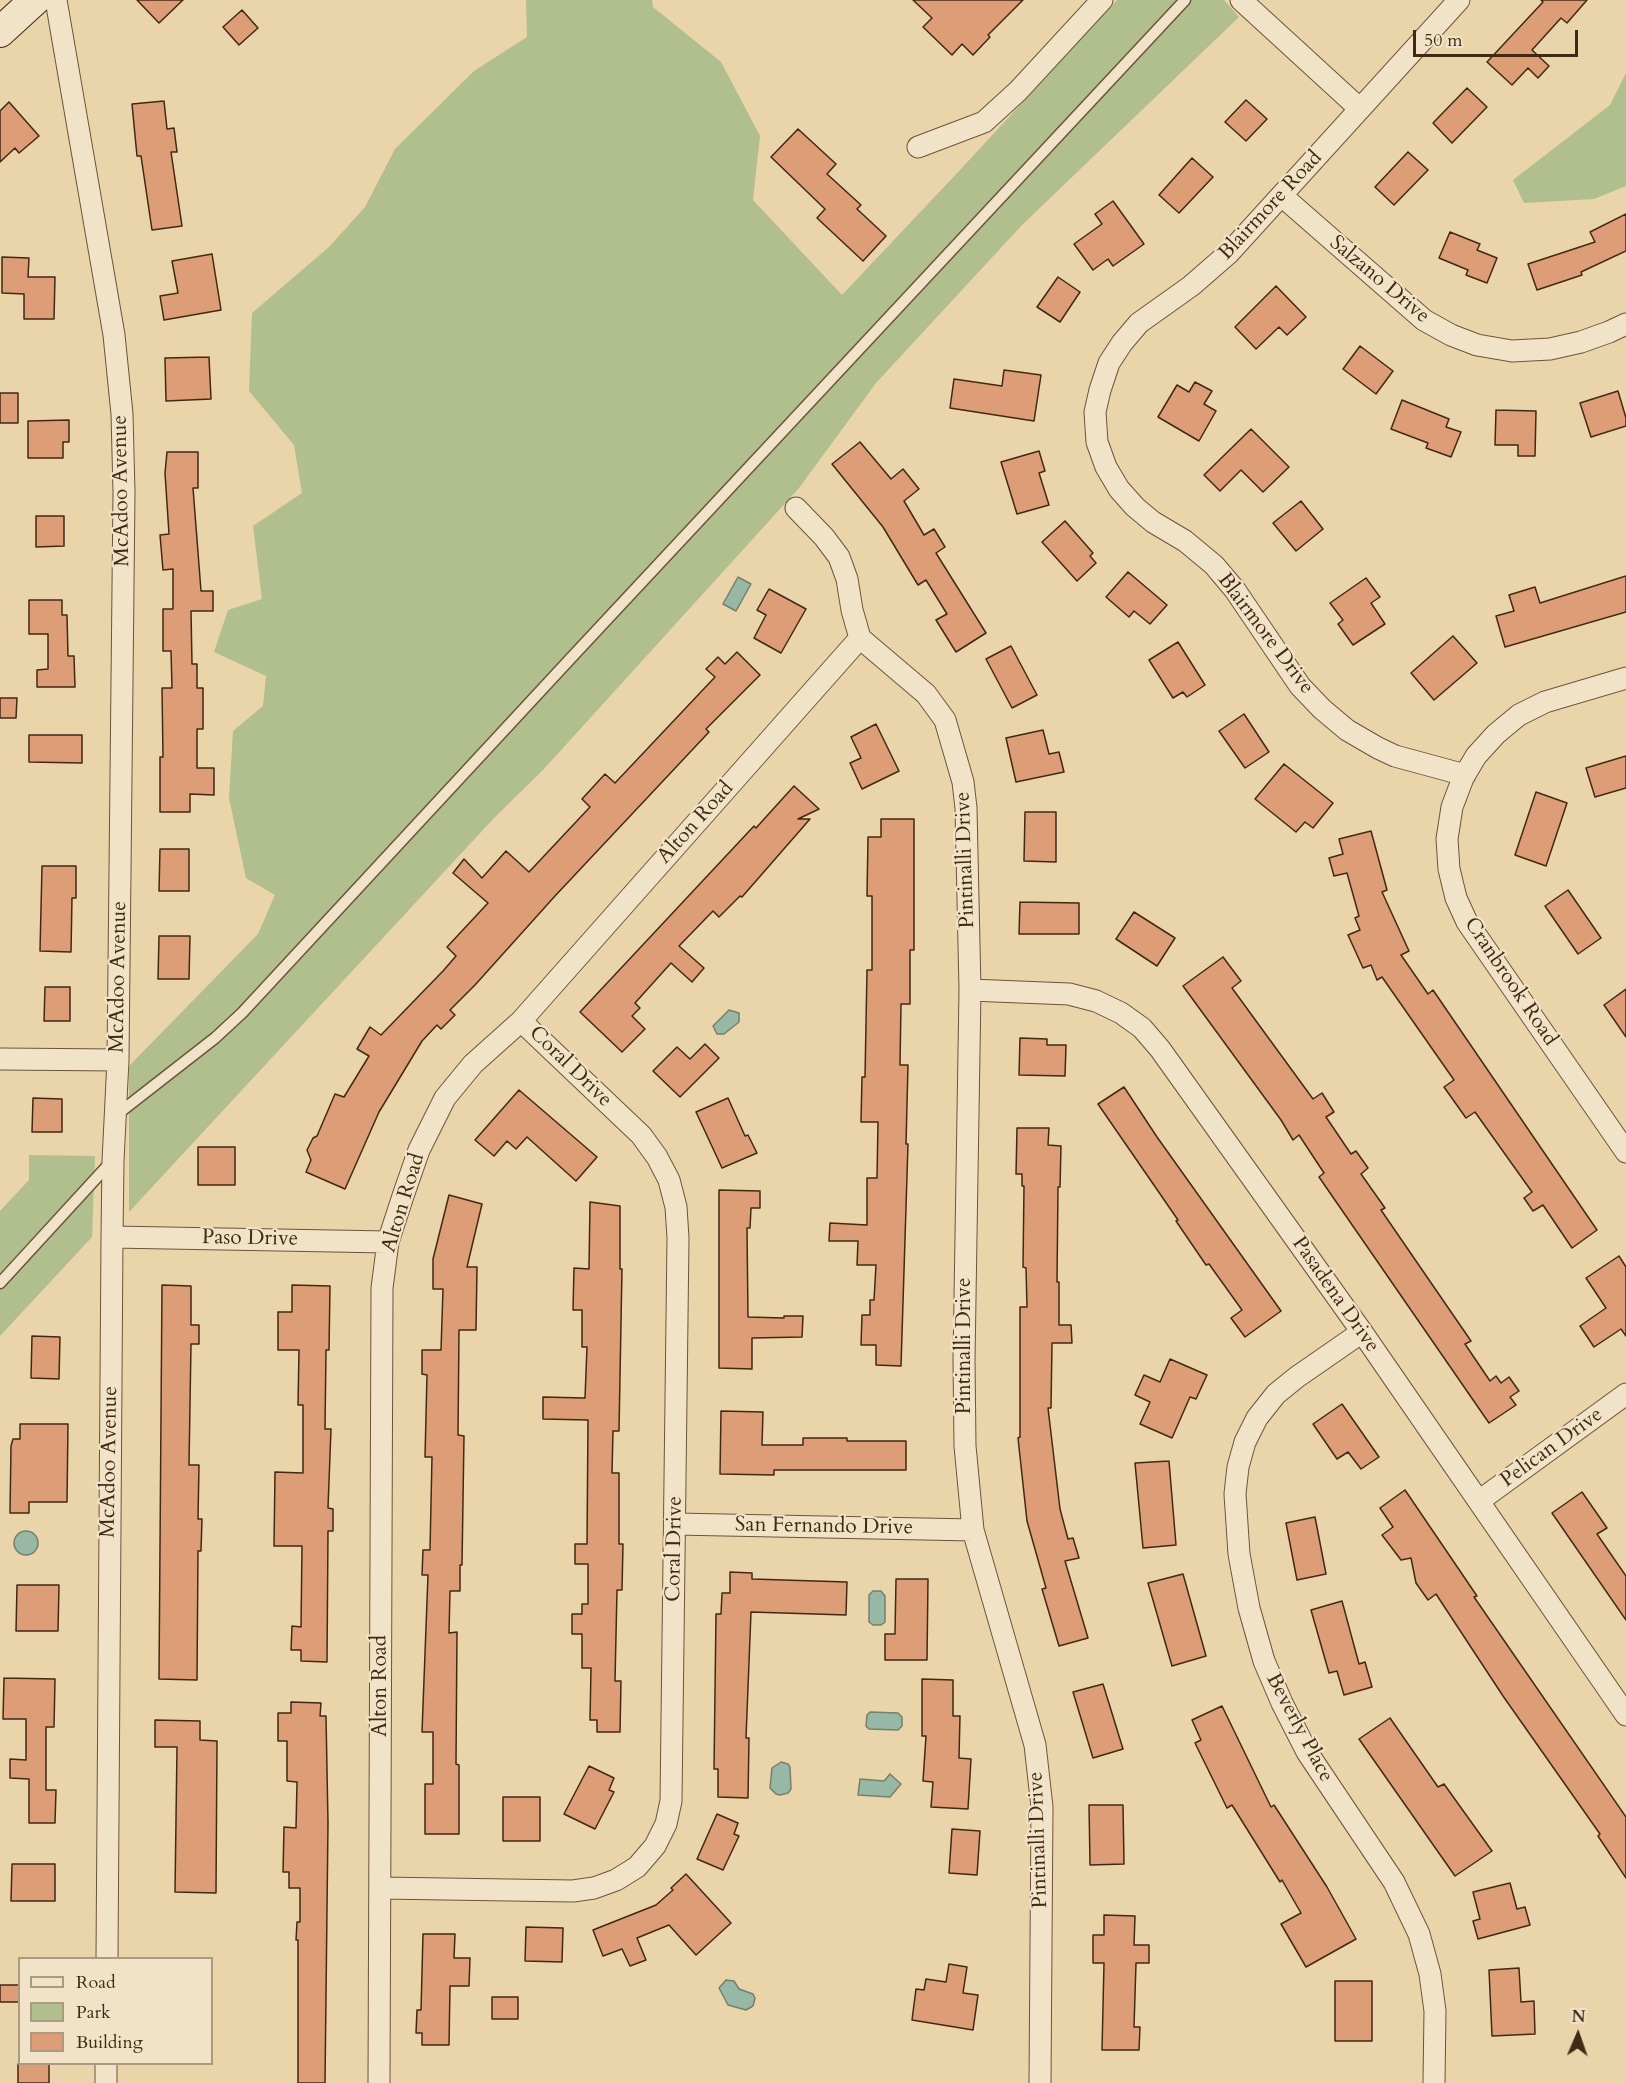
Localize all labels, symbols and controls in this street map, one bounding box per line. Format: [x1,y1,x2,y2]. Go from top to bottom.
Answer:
scale bar [1416,18,1581,56]
text: 50 m [1424,28,1463,53]
street label: Blairmore Road [1214,146,1328,266]
street label: Salzano Drive [1324,231,1434,329]
street label: McAdoo Avenue [108,415,136,567]
street label: Blairmore Drive [1211,569,1319,699]
street label: Alton Road [653,777,739,869]
street label: Pintinalli Drive [951,791,981,929]
street label: McAdoo Avenue [105,901,133,1053]
street label: Cranbrook Road [1458,913,1562,1051]
street label: Coral Drive [523,1021,617,1113]
street label: Alton Road [377,1151,431,1255]
street label: Paso Drive [202,1226,298,1252]
street label: Pasadena Drive [1286,1232,1384,1358]
street label: Pintinalli Drive [952,1278,978,1414]
street label: McAdoo Avenue [96,1386,124,1538]
street label: Pelican Drive [1496,1402,1608,1494]
street label: Coral Drive [661,1496,689,1602]
street label: San Fernando Drive [735,1513,913,1541]
street label: Alton Road [368,1635,394,1737]
street label: Beverly Place [1260,1669,1338,1787]
street label: Pintinalli Drive [1024,1771,1054,1909]
legend [18,1957,213,2065]
text: Road [76,1970,116,1995]
text: Park [76,2000,111,2025]
north arrow [1548,2005,1608,2065]
text: N [1571,2006,1586,2028]
text: Building [76,2030,143,2055]

